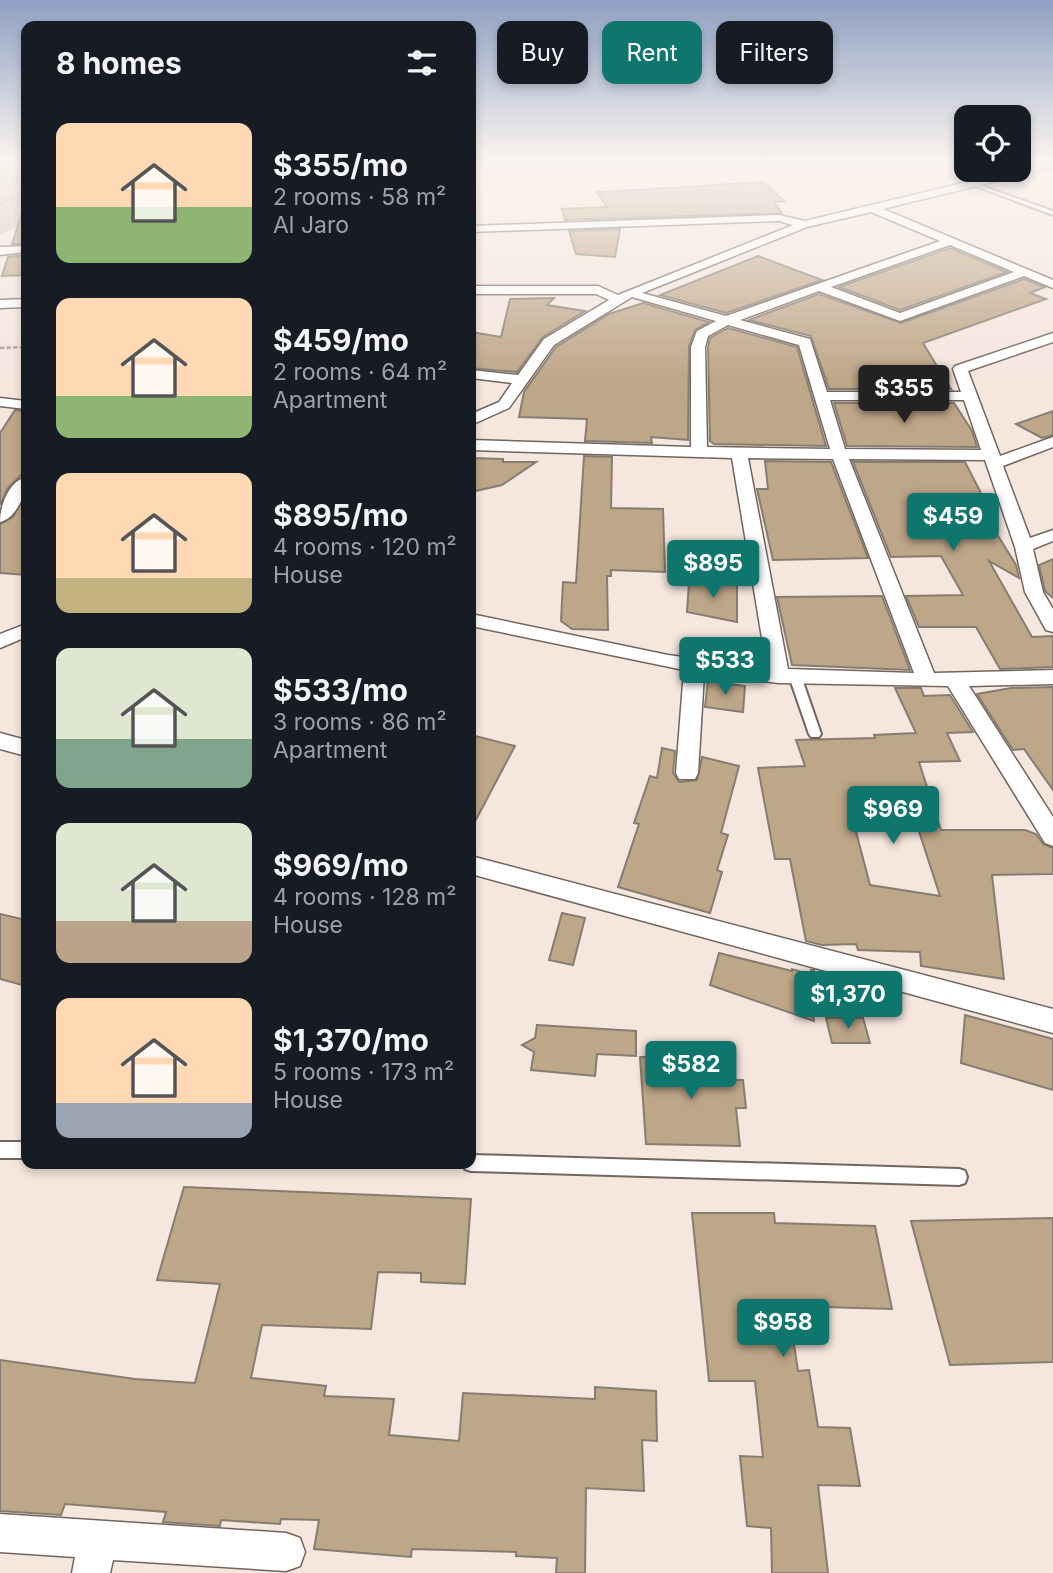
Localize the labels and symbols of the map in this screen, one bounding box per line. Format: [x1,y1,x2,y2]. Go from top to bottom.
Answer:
pin: $355 [863,366,945,425]
pin: $459 [912,494,994,553]
pin: $895 [672,540,754,600]
pin: $533 [684,638,766,697]
pin: $969 [852,786,934,846]
pin: $1,370 [791,972,905,1031]
pin: $582 [650,1042,732,1101]
pin: $958 [742,1300,824,1359]

